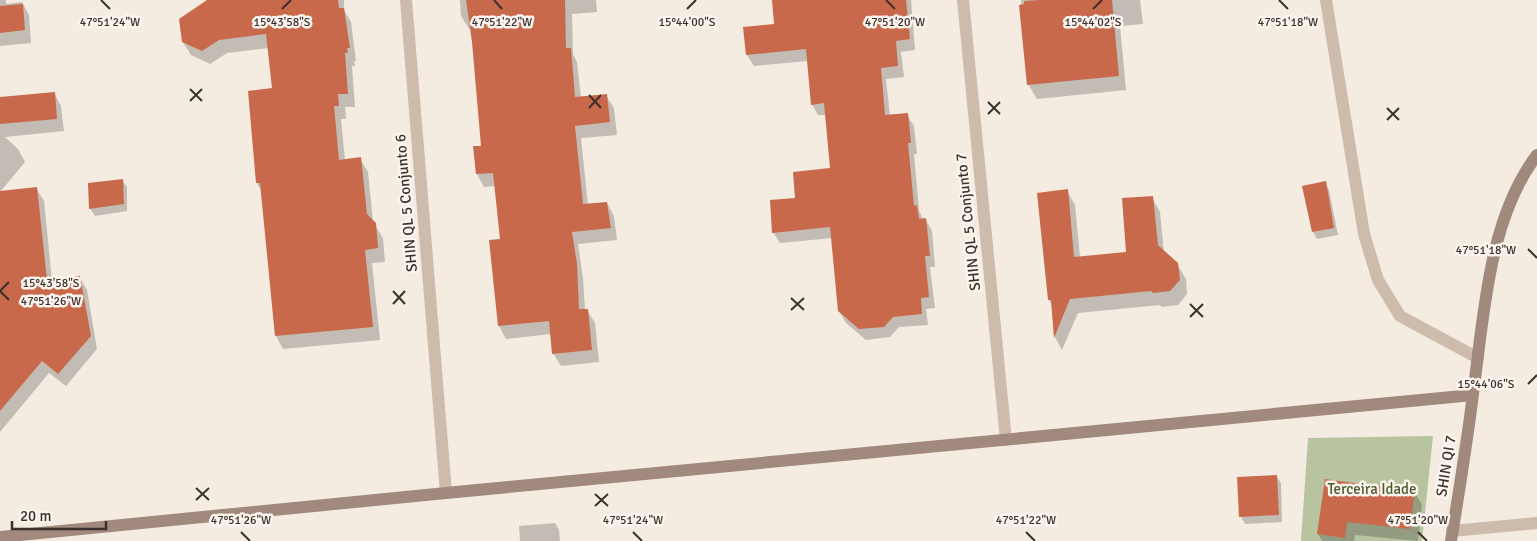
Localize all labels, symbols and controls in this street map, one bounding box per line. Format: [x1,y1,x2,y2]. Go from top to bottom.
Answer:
text: 47°51'24"W [80,15,140,30]
text: 15°43'58"S [253,15,311,30]
text: 47°51'22"W [472,15,532,30]
text: 15°44'00"S [658,15,716,30]
text: 47°51'20"W [865,15,925,30]
text: 15°44'02"S [1064,15,1122,30]
text: 47°51'18"W [1258,15,1318,30]
street label: SHIN QL 5 Conjunto 6 [391,133,421,273]
street label: SHIN QL 5 Conjunto 7 [952,152,984,292]
text: 47°51'18"W [1456,243,1516,258]
text: 15°43'58"S [22,276,80,291]
text: 47°51'26"W [21,294,81,309]
text: 15°44'06"S [1457,377,1515,392]
street label: SHIN QI 7 [1432,434,1460,498]
park label: Terceira Idade [1327,480,1417,498]
scale bar [12,498,106,530]
text: 20 m [20,507,51,525]
text: 47°51'26"W [211,513,271,528]
text: 47°51'24"W [603,513,663,528]
text: 47°51'22"W [996,513,1056,528]
text: 47°51'20"W [1388,513,1448,528]

